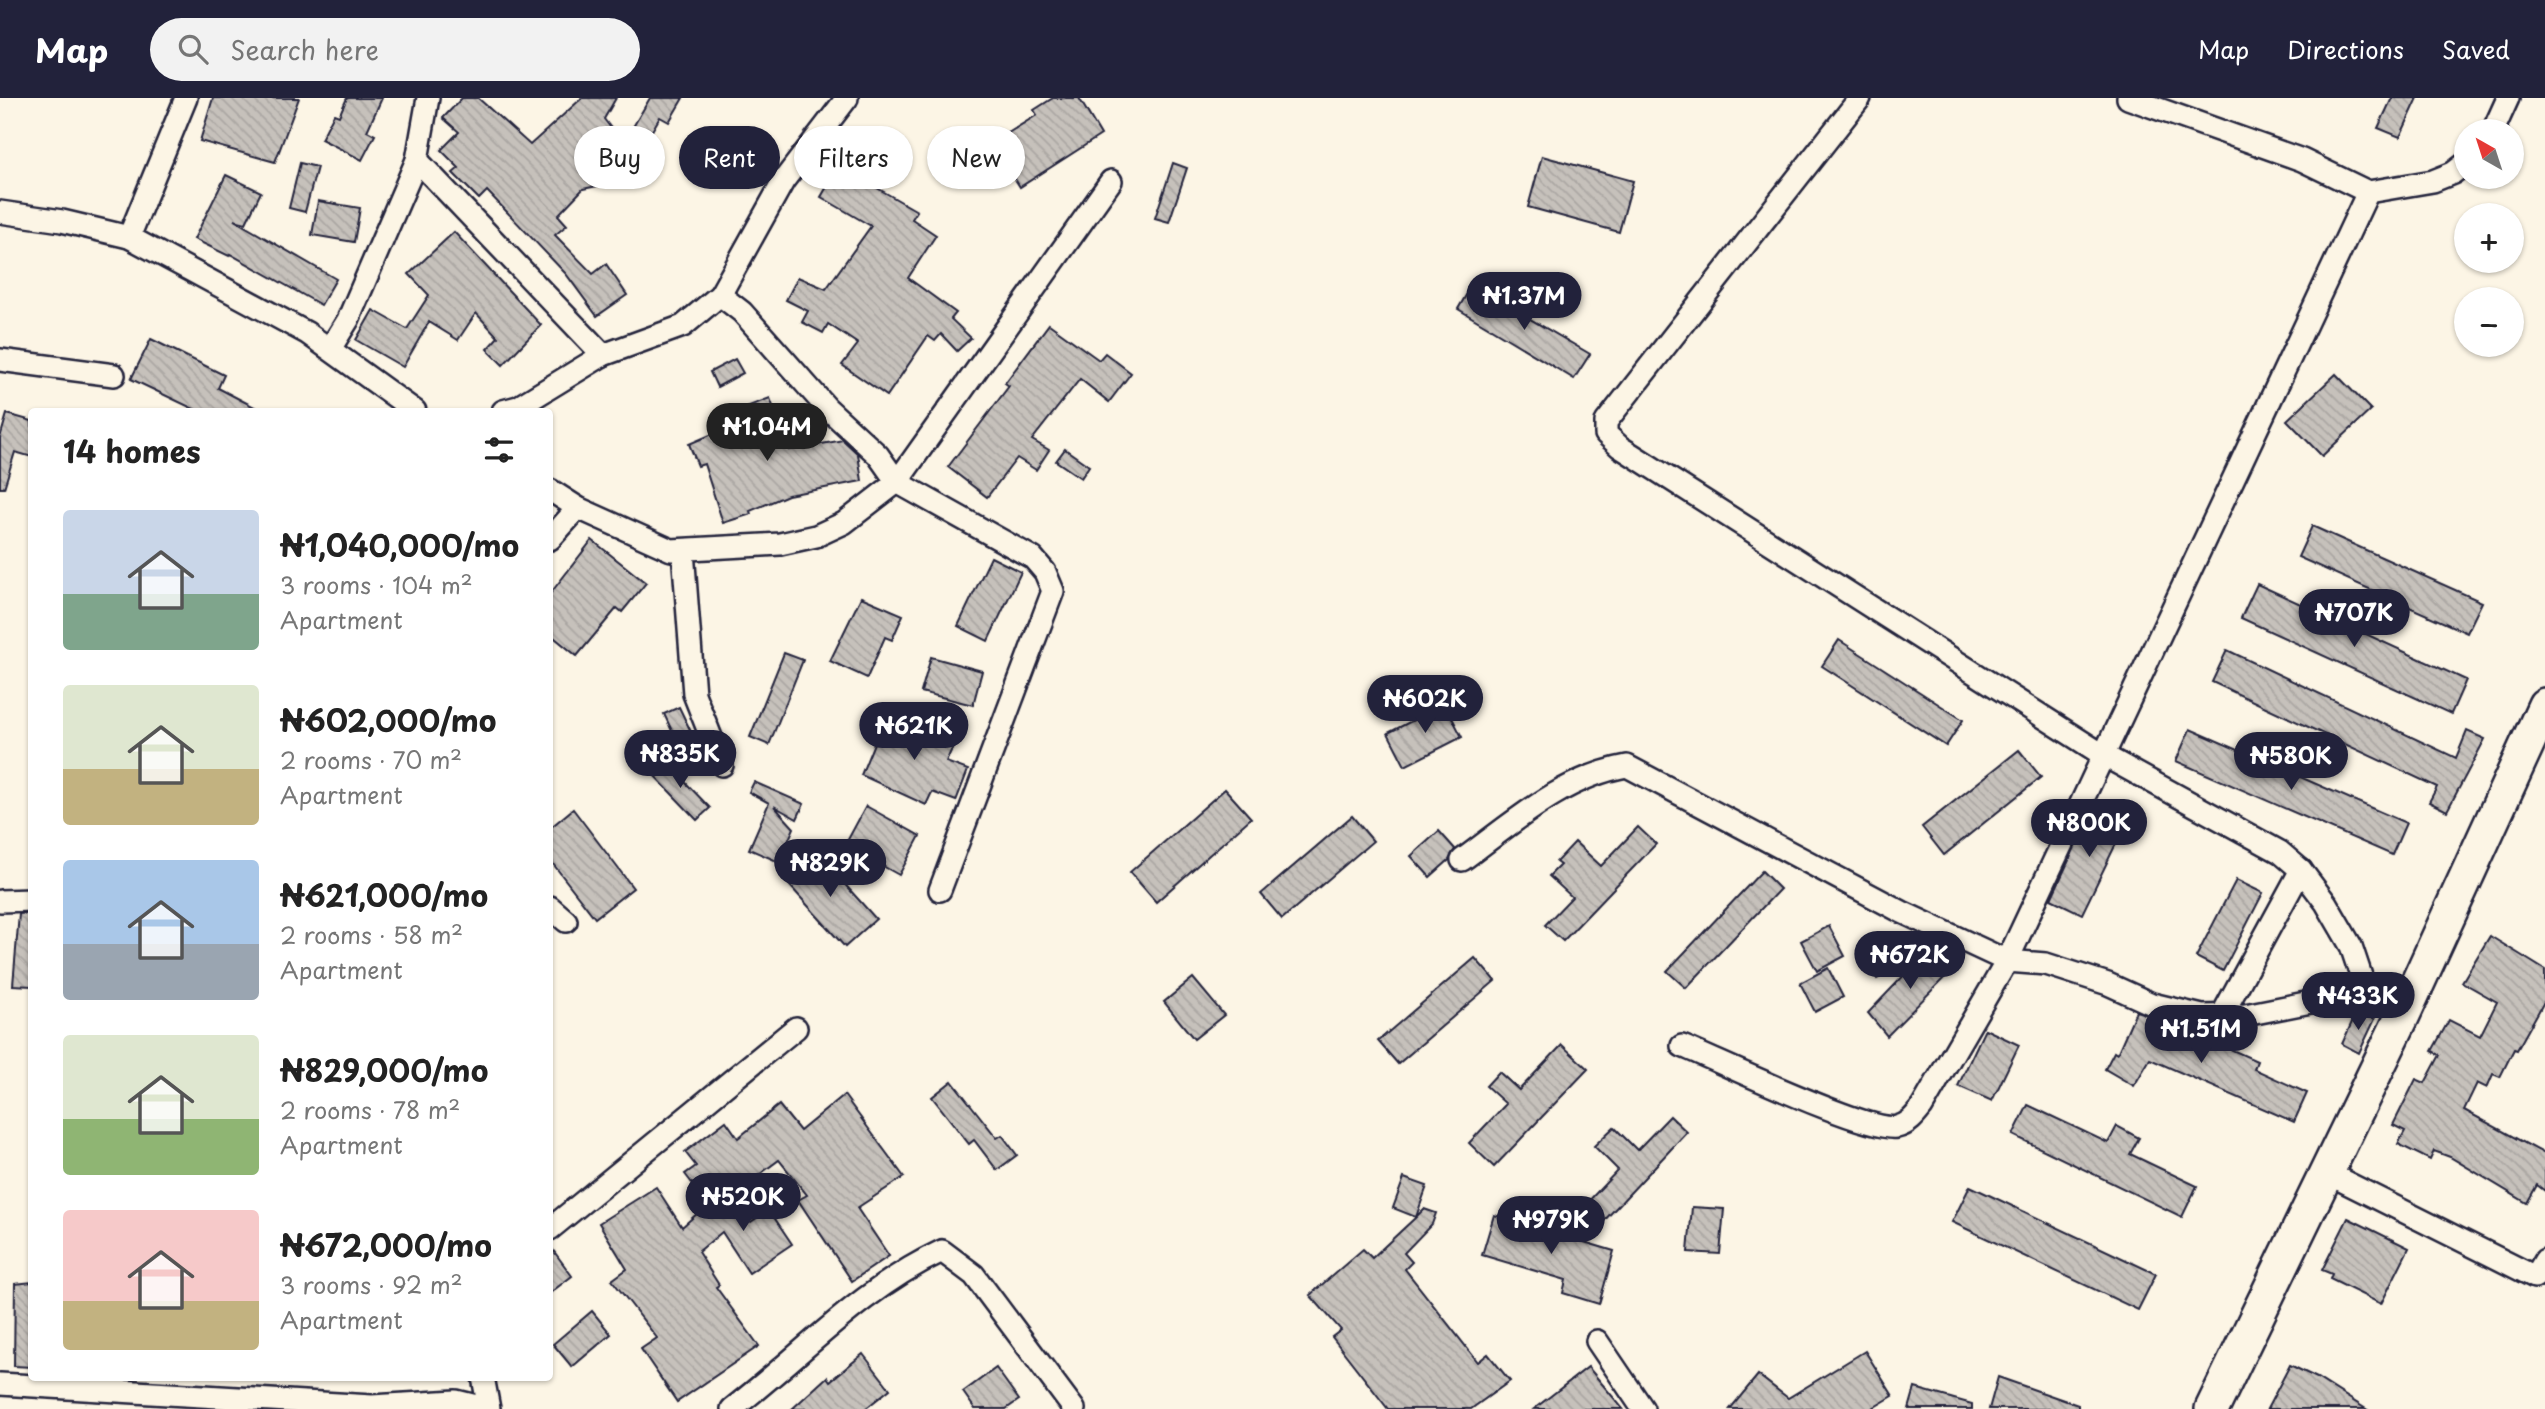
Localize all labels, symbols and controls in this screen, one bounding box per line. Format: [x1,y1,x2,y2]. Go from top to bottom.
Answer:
search box [150,18,640,81]
text: Map [35,24,108,74]
icon: search [174,30,212,68]
text: Search here [230,30,379,69]
text: Map [2198,31,2249,67]
text: Directions [2287,31,2404,67]
text: Saved [2442,31,2510,67]
north arrow [2454,119,2524,189]
map controls [2454,119,2524,357]
chip: Buy [574,126,665,189]
chip: Rent [679,126,780,189]
chip: Filters [794,126,913,189]
chip: New [927,126,1025,189]
button: + [2454,203,2524,273]
pin: ₦1.37M [1467,272,1581,332]
text: ₦1.37M [1482,277,1566,312]
button: − [2454,287,2524,357]
pin: ₦1.04M [710,404,824,463]
text: ₦1.04M [722,408,812,443]
text: 14 homes [63,428,201,473]
icon: filters [480,431,518,469]
text: ₦1,040,000/mo [280,522,519,567]
icon: home [119,538,203,622]
text: 3 rooms · 104 m² [280,567,473,602]
pin: ₦707K [2305,589,2403,649]
text: ₦707K [2315,594,2393,629]
text: Apartment [280,602,403,637]
pin: ₦602K [1376,676,1474,735]
text: ₦602K [1383,680,1467,715]
text: ₦602,000/mo [280,697,497,742]
pin: ₦621K [865,702,963,762]
text: ₦621K [875,707,953,742]
icon: home [119,713,203,797]
pin: ₦835K [631,730,729,790]
pin: ₦580K [2242,732,2340,792]
text: ₦835K [640,735,720,770]
text: ₦580K [2250,737,2332,772]
text: 2 rooms · 70 m² [280,742,462,777]
text: Apartment [280,777,403,812]
pin: ₦800K [2040,800,2138,859]
text: ₦800K [2047,804,2131,839]
pin: ₦829K [781,840,879,899]
text: ₦829K [790,844,870,879]
text: ₦621,000/mo [280,872,488,917]
icon: home [119,888,203,972]
text: 2 rooms · 58 m² [280,917,463,952]
pin: ₦672K [1861,932,1959,991]
text: ₦672K [1870,936,1950,971]
text: Apartment [280,952,403,987]
pin: ₦433K [2309,972,2407,1032]
text: ₦433K [2318,977,2398,1012]
pin: ₦1.51M [2144,1006,2258,1065]
text: ₦1.51M [2161,1010,2241,1045]
text: ₦829,000/mo [280,1047,488,1092]
icon: home [119,1063,203,1147]
text: 2 rooms · 78 m² [280,1092,460,1127]
text: Apartment [280,1127,403,1162]
pin: ₦520K [694,1174,792,1233]
text: ₦520K [702,1178,784,1213]
pin: ₦979K [1502,1196,1600,1256]
text: ₦979K [1513,1201,1589,1236]
text: ₦672,000/mo [280,1222,492,1267]
icon: home [119,1238,203,1322]
text: 3 rooms · 92 m² [280,1267,463,1302]
text: Apartment [280,1302,403,1337]

